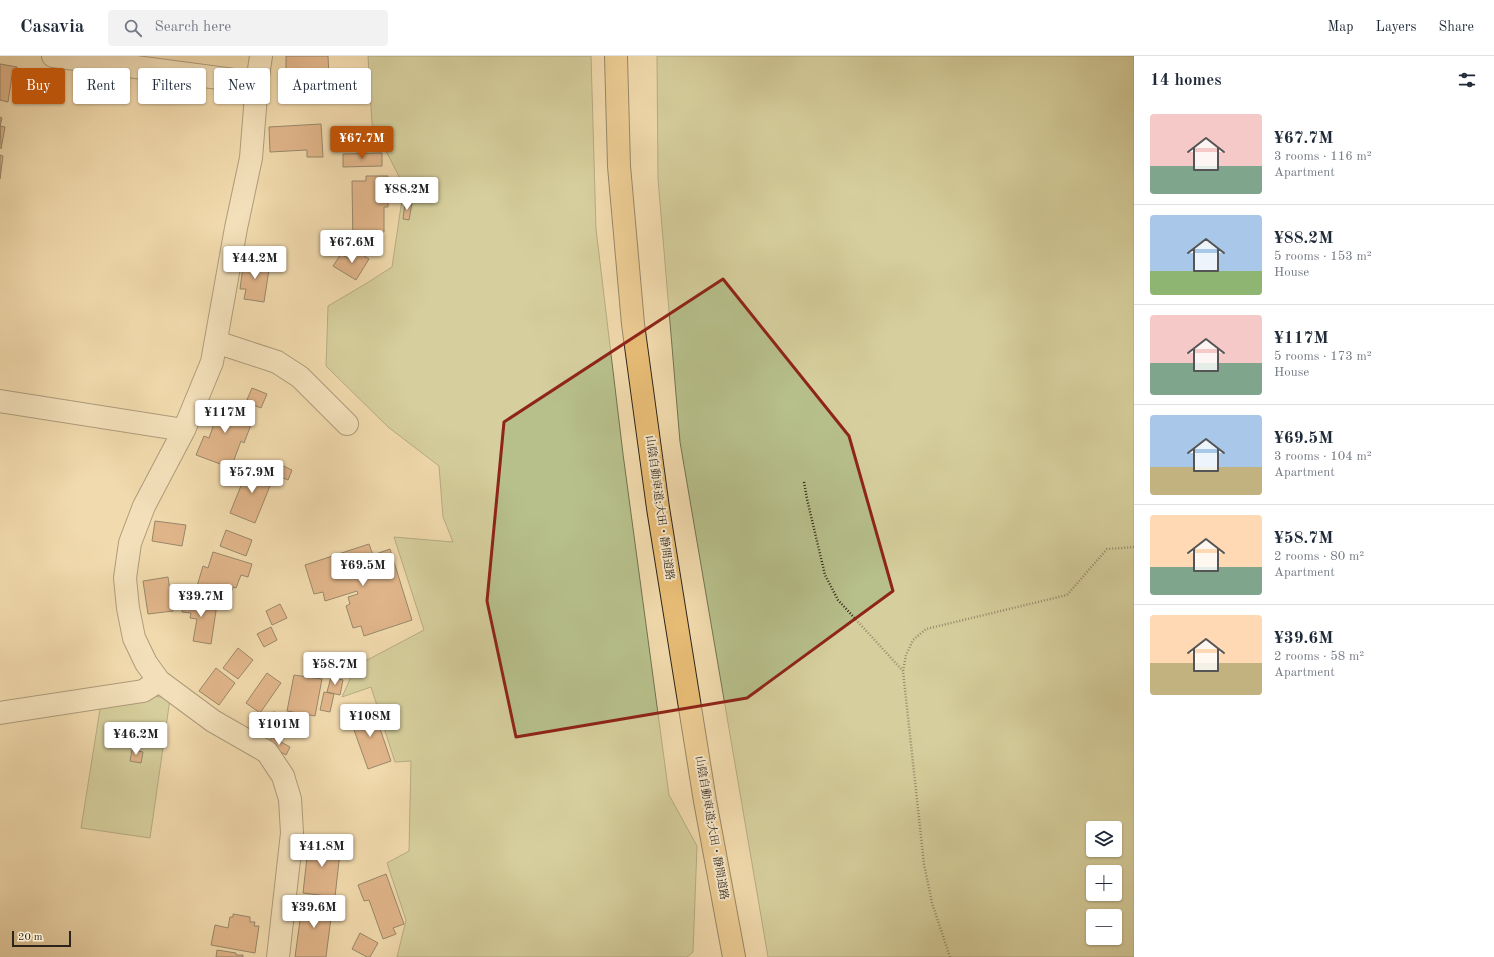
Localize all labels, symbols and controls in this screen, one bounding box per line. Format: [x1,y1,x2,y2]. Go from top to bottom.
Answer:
search box [108,10,388,46]
icon: search [122,17,144,39]
text: Casavia [20,18,84,37]
text: Search here [154,20,231,35]
text: Map [1328,20,1354,34]
text: Layers [1376,20,1417,34]
text: Share [1439,20,1474,34]
chip: Buy [12,68,65,104]
chip: Rent [73,68,130,104]
chip: Filters [138,68,206,104]
chip: New [214,68,270,104]
chip: Apartment [278,68,371,104]
icon: filters [1456,69,1478,91]
text: 14 homes [1150,72,1222,89]
pin: ¥67.7M [329,126,395,160]
icon: home [1182,130,1230,178]
text: ¥67.7M [1274,130,1333,147]
text: ¥67.7M [339,132,385,145]
text: 3 rooms · 116 m² [1274,150,1372,163]
text: Apartment [1274,166,1335,179]
pin: ¥88.2M [374,177,440,211]
text: ¥88.2M [384,183,430,196]
pin: ¥67.6M [319,230,385,264]
text: ¥88.2M [1274,230,1333,247]
icon: home [1182,231,1230,279]
text: ¥67.6M [329,236,375,249]
pin: ¥44.2M [222,246,288,280]
text: 5 rooms · 153 m² [1274,250,1372,263]
text: ¥44.2M [232,252,278,265]
text: House [1274,266,1309,279]
text: ¥117M [1274,330,1329,347]
icon: home [1182,331,1230,379]
text: 5 rooms · 173 m² [1274,350,1372,363]
text: House [1274,366,1309,379]
pin: ¥117M [197,400,253,434]
text: ¥117M [204,406,246,419]
text: ¥69.5M [1274,430,1333,447]
icon: home [1182,431,1230,479]
street label: 山陰自動車道;大田・静間道路 [643,435,677,581]
text: 3 rooms · 104 m² [1274,450,1372,463]
pin: ¥57.9M [219,460,285,494]
text: ¥57.9M [229,466,275,479]
text: Apartment [1274,466,1335,479]
text: ¥58.7M [1274,530,1333,547]
icon: home [1182,531,1230,579]
text: 2 rooms · 80 m² [1274,550,1364,563]
pin: ¥69.5M [330,553,396,587]
text: ¥69.5M [340,559,386,572]
text: Apartment [1274,566,1335,579]
pin: ¥39.7M [168,584,234,618]
text: ¥39.7M [178,590,224,603]
text: ¥39.6M [1274,630,1333,647]
icon: home [1182,631,1230,679]
text: 2 rooms · 58 m² [1274,650,1364,663]
pin: ¥58.7M [302,652,368,686]
text: ¥58.7M [312,658,358,671]
text: Apartment [1274,666,1335,679]
pin: ¥108M [342,704,398,738]
text: ¥108M [349,710,391,723]
pin: ¥101M [251,712,307,746]
text: ¥101M [258,718,300,731]
pin: ¥46.2M [103,722,169,756]
text: ¥46.2M [113,728,159,741]
street label: 山陰自動車道;大田・静間道路 [693,755,731,901]
map controls [1086,821,1122,945]
button: layers [1086,821,1122,857]
pin: ¥41.8M [289,834,355,868]
text: ¥41.8M [299,840,345,853]
button: + [1086,865,1122,901]
pin: ¥39.6M [281,895,347,929]
text: ¥39.6M [291,901,337,914]
button: − [1086,909,1122,945]
scale bar [12,929,71,948]
text: 20 m [18,932,43,943]

